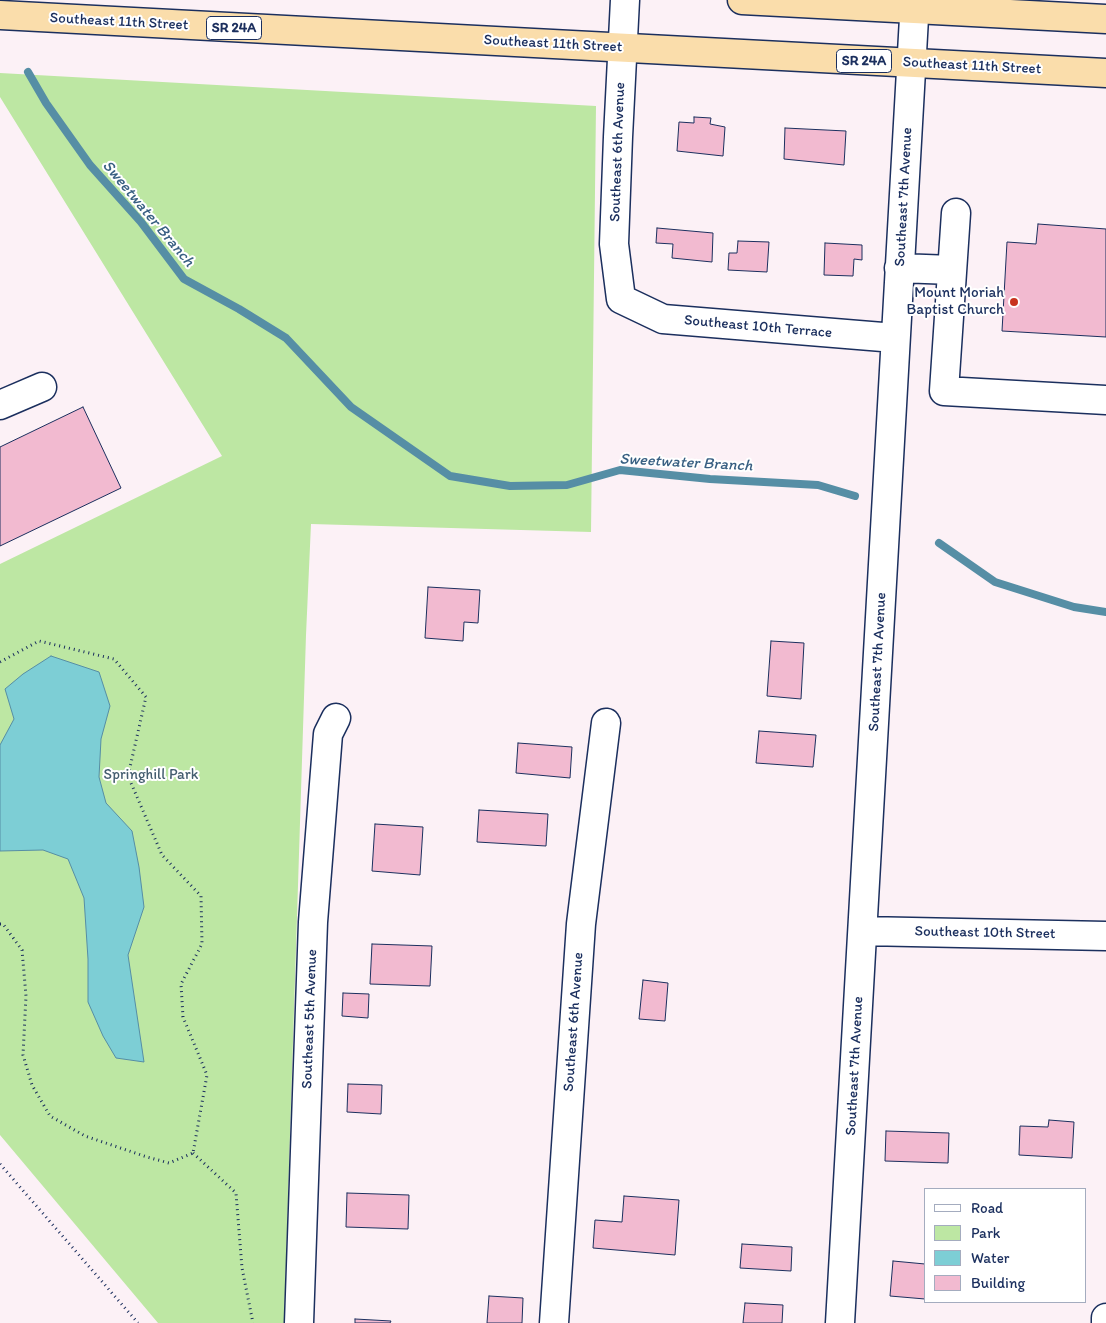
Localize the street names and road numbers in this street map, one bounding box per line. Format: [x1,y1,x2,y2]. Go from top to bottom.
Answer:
street label: Southeast 11th Street [49,9,189,35]
road number: SR 24A [206,16,262,40]
street label: Southeast 11th Street [483,31,623,57]
road number: SR 24A [836,49,892,72]
street label: Southeast 11th Street [902,53,1042,79]
street label: Southeast 6th Avenue [607,82,629,222]
street label: Southeast 7th Avenue [891,127,917,267]
street label: Southeast 10th Terrace [683,312,833,342]
street label: Southeast 7th Avenue [865,592,891,732]
street label: Southeast 10th Street [914,923,1056,943]
street label: Southeast 5th Avenue [299,949,321,1089]
street label: Southeast 6th Avenue [560,952,588,1092]
street label: Southeast 7th Avenue [842,996,868,1136]

